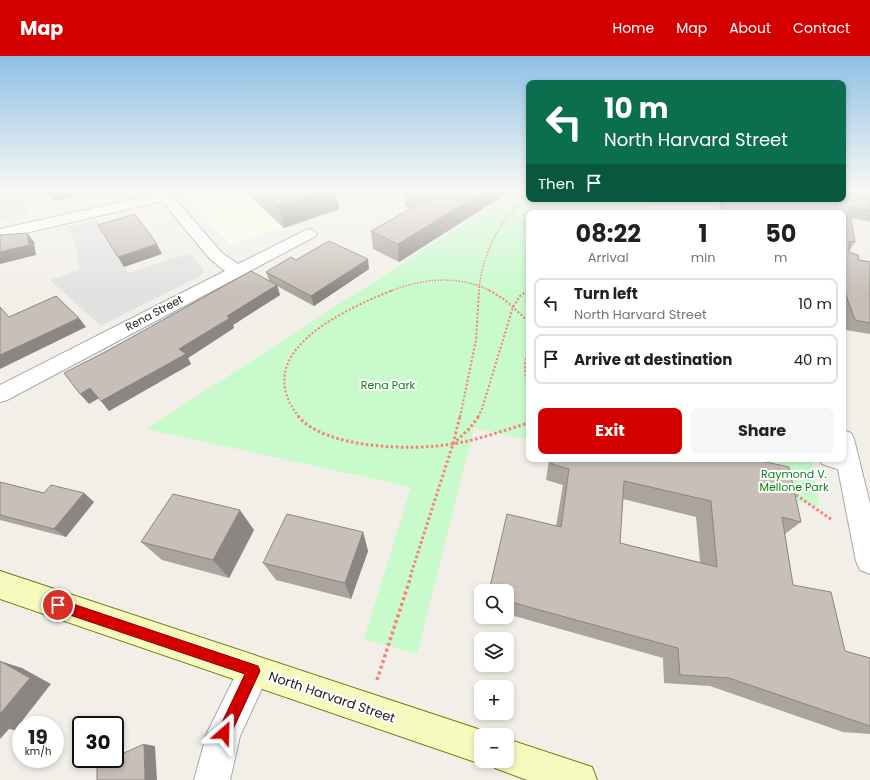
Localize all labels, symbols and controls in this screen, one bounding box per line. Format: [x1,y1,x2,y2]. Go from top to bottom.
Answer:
text: Map [20,15,63,42]
text: Home [612,18,654,38]
text: Map [676,18,707,38]
text: About [729,18,771,38]
text: Contact [793,18,850,38]
text: 10 m [604,89,668,128]
icon: left [538,96,590,148]
text: North Harvard Street [604,127,788,152]
icon: arrive [583,172,605,194]
text: Then [538,173,575,194]
text: 08:22 [576,217,641,250]
text: 1 [699,217,708,250]
text: 50 [765,217,796,250]
text: Arrival [588,248,629,267]
text: min [691,248,716,267]
text: m [774,248,787,267]
text: Turn left [574,283,638,304]
street label: Rena Street [122,291,186,335]
icon: left [540,292,562,314]
text: 10 m [798,293,832,314]
text: North Harvard Street [574,305,707,324]
icon: arrive [540,348,562,370]
text: Arrive at destination [574,349,732,370]
text: 40 m [794,349,832,370]
park label: Rena Park [361,377,416,393]
button: Exit [538,408,682,454]
button: Share [690,408,834,454]
park label: Raymond V. Mellone Park [759,466,829,495]
map controls [474,584,514,768]
button: search [474,584,514,624]
pin [41,588,75,622]
icon: arrive [47,594,69,616]
button: layers [474,632,514,672]
street label: North Harvard Street [266,666,398,728]
button: + [474,680,514,720]
position arrow [203,712,245,754]
speed limit sign: 30 [72,716,124,768]
text: 19 [28,723,48,751]
button: − [474,728,514,768]
text: km/h [25,744,51,759]

